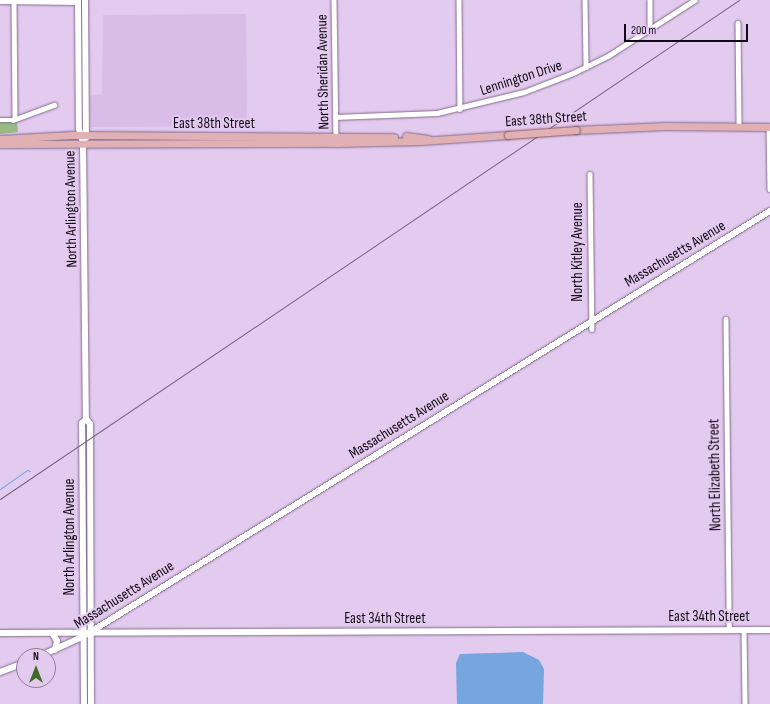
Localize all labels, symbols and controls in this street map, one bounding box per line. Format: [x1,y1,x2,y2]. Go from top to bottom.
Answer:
street label: North Sheridan Avenue [313,14,333,130]
scale bar [626,16,750,42]
text: 200 m [631,23,656,38]
street label: Lennington Drive [478,56,564,100]
street label: East 38th Street [504,107,588,131]
street label: East 38th Street [173,115,255,133]
street label: North Arlington Avenue [61,150,81,268]
street label: North Kitley Avenue [569,202,587,302]
street label: Massachusetts Avenue [621,217,729,291]
street label: Massachusetts Avenue [346,387,452,463]
street label: North Elizabeth Street [705,419,725,531]
street label: North Arlington Avenue [61,478,79,596]
street label: Massachusetts Avenue [71,557,177,633]
street label: East 34th Street [668,608,750,626]
street label: East 34th Street [344,610,426,628]
north arrow [16,648,56,688]
text: N [33,650,39,663]

